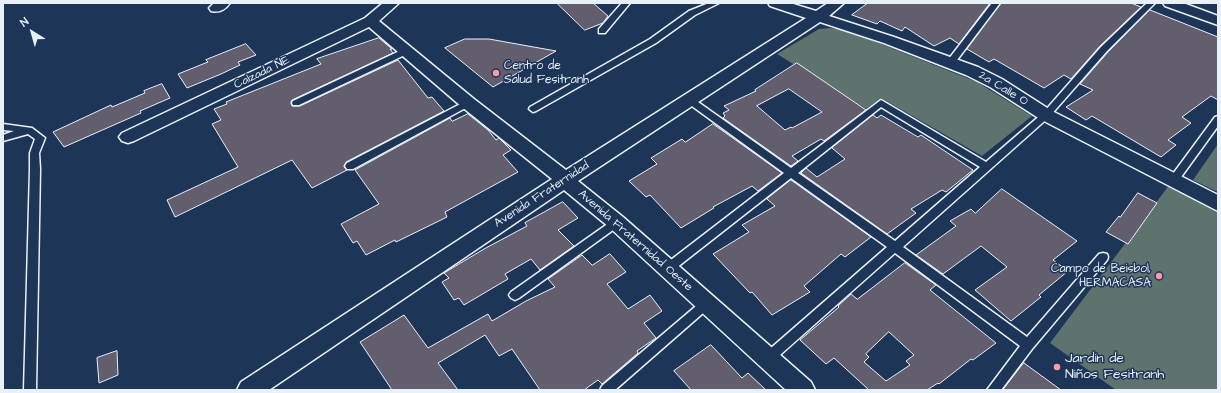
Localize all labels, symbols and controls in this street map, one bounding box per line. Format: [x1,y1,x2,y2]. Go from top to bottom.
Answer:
north arrow [12,12,52,52]
text: N [17,14,32,30]
street label: Calzada NE [232,53,292,93]
place label: Centro de Salud Fesitranh [504,59,589,87]
marker: Centro de Salud Fesitranh [491,68,501,78]
street label: 2a Calle O [976,69,1030,109]
street label: Avenida Fraternidad [492,159,592,231]
street label: Avenida Fraternidad Oeste [575,187,695,295]
place label: Campo de Beisbol, HERMACASA [1051,262,1151,290]
marker: Campo de Beisbol, HERMACASA [1154,271,1164,281]
place label: Jardín de Niños Fesitranh [1065,351,1164,384]
marker: Jardín de Niños Fesitranh [1052,362,1062,372]

